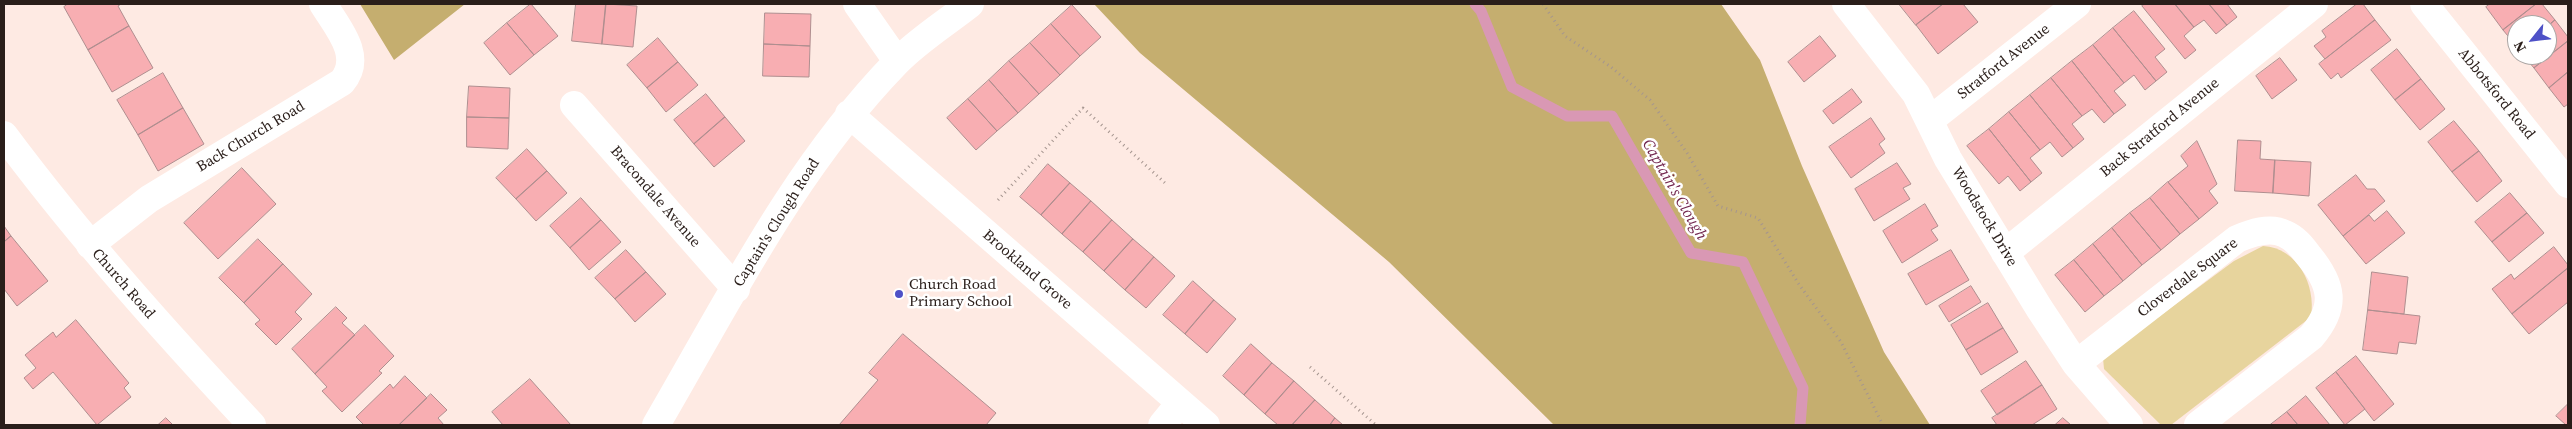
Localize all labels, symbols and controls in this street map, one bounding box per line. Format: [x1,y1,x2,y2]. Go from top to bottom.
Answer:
north arrow [2507,15,2557,65]
street label: Stratford Avenue [1954,20,2054,104]
text: N [2509,37,2531,56]
street label: Abbotsford Road [2454,45,2538,143]
street label: Back Stratford Avenue [2097,75,2223,181]
street label: Back Church Road [194,98,308,176]
water label: Captain's Clough [1637,136,1711,244]
street label: Bracondale Avenue [606,143,704,251]
street label: Captain's Clough Road [730,156,824,290]
street label: Woodstock Drive [1947,164,2021,270]
street label: Brookland Grove [979,226,1075,314]
street label: Cloverdale Square [2134,234,2242,322]
street label: Church Road [88,245,158,323]
place label: Church Road Primary School [909,276,1012,311]
marker: Church Road Primary School [893,288,905,300]

